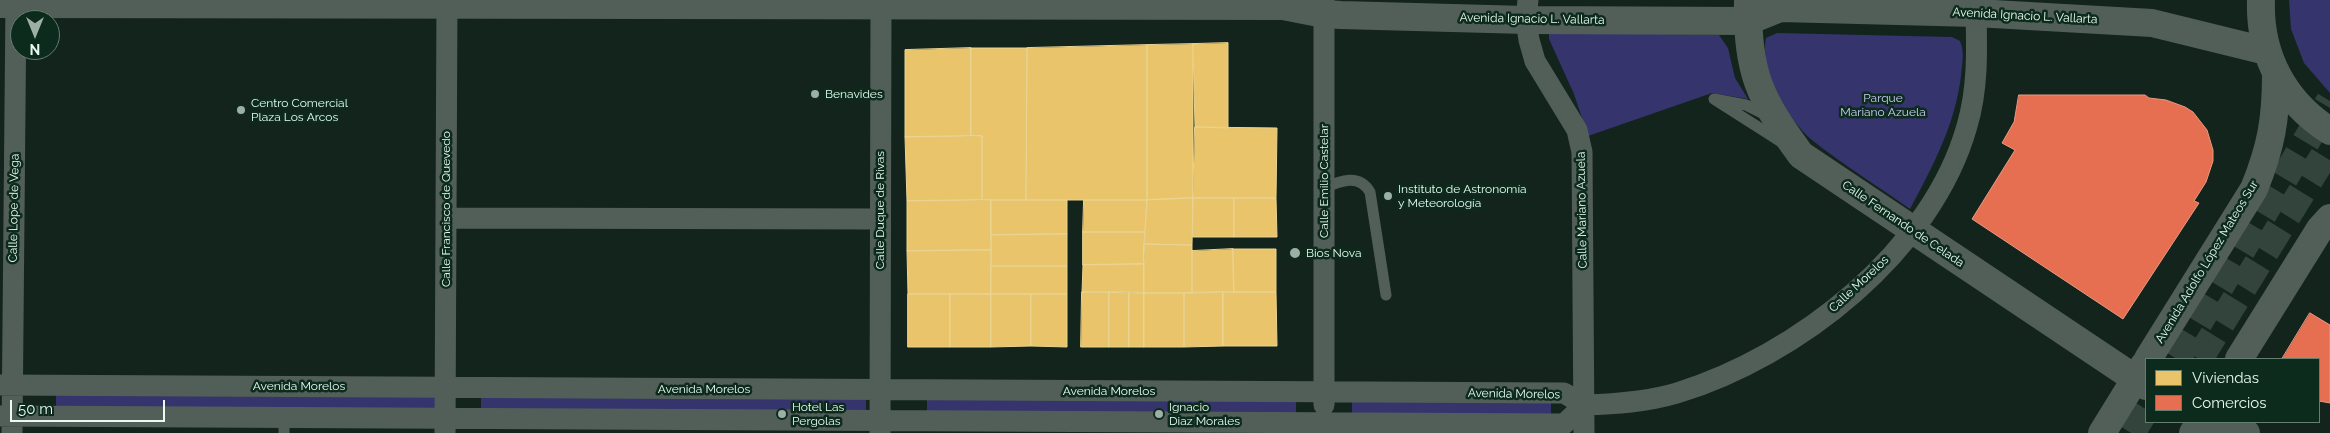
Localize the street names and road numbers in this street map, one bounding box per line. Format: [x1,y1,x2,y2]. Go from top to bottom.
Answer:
street label: Avenida Ignacio L. Vallarta [1952,5,2098,27]
street label: Avenida Ignacio L. Vallarta [1459,11,1605,27]
street label: Calle Emilio Castelar [1317,124,1331,238]
street label: Calle Francisco de Quevedo [439,131,453,287]
street label: Calle Duque de Rivas [873,151,887,269]
street label: Calle Mariano Azuela [1574,151,1590,269]
street label: Calle Lope de Vega [6,153,22,263]
street label: Calle Fernando de Celada [1839,178,1967,270]
street label: Avenida Adolfo López Mateos Sur [2153,178,2261,346]
street label: Calle Morelos [1826,253,1892,315]
street label: Avenida Morelos [253,379,345,393]
street label: Avenida Morelos [658,382,750,396]
street label: Avenida Morelos [1063,384,1155,398]
street label: Avenida Morelos [1468,386,1560,402]

